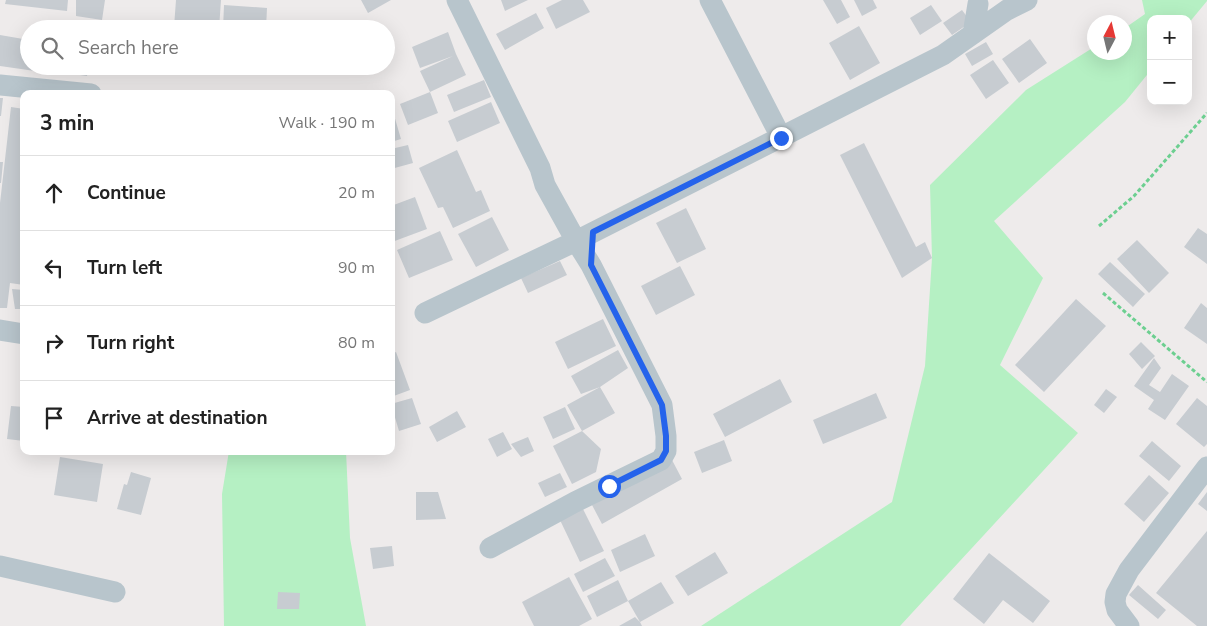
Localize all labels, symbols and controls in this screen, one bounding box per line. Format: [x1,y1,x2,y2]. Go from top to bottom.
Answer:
north arrow [1087,15,1132,60]
map controls [1147,15,1192,105]
button: + [1147,15,1192,60]
search box [20,20,395,75]
icon: search [38,34,66,62]
text: Search here [78,35,179,61]
button: − [1147,60,1192,105]
text: 3 min [40,109,94,137]
text: Walk · 190 m [279,112,375,134]
route end [770,127,793,150]
icon: ahead [40,179,68,207]
text: Continue [87,180,166,206]
text: 20 m [338,182,375,204]
icon: left [40,254,68,282]
text: Turn left [87,255,162,281]
text: 90 m [338,257,375,279]
icon: right [40,329,68,357]
text: Turn right [87,330,174,356]
text: 80 m [338,332,375,354]
icon: arrive [40,404,68,432]
text: Arrive at destination [87,405,268,431]
route start [598,475,621,498]

